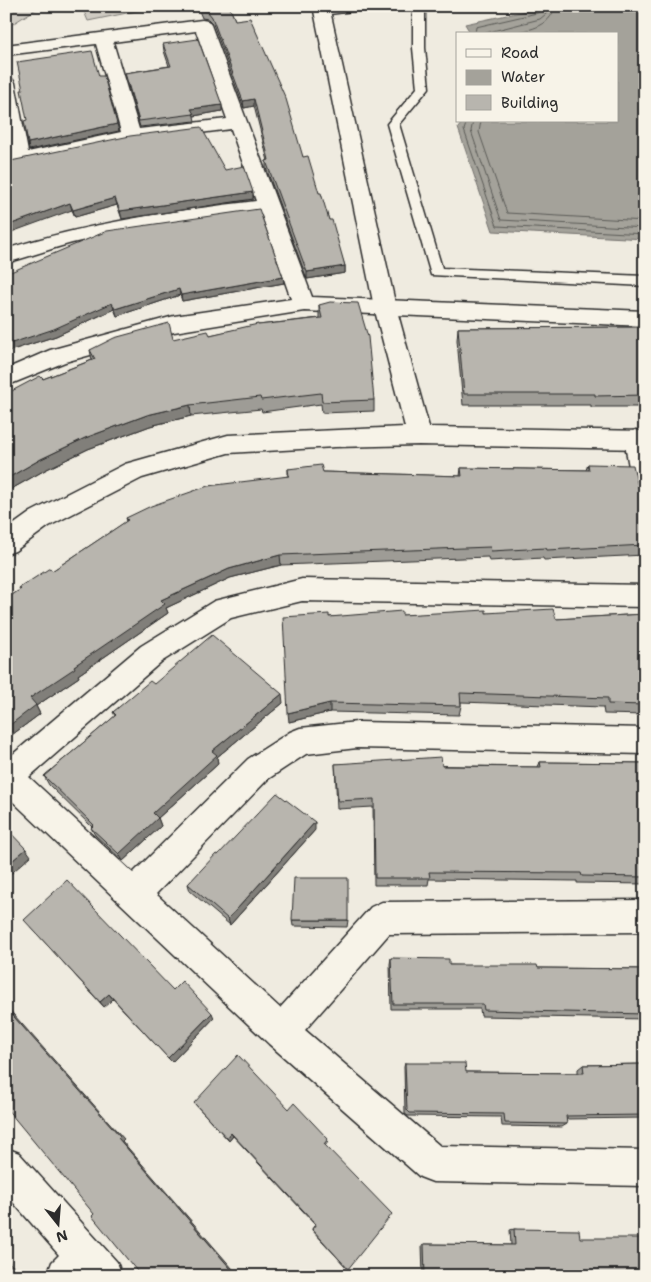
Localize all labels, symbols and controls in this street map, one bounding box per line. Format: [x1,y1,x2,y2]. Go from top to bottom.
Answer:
legend [456,32,618,122]
text: Road [501,43,539,63]
text: Water [501,67,545,87]
text: Building [501,93,558,113]
north arrow [32,1200,82,1250]
text: N [54,1226,70,1247]

